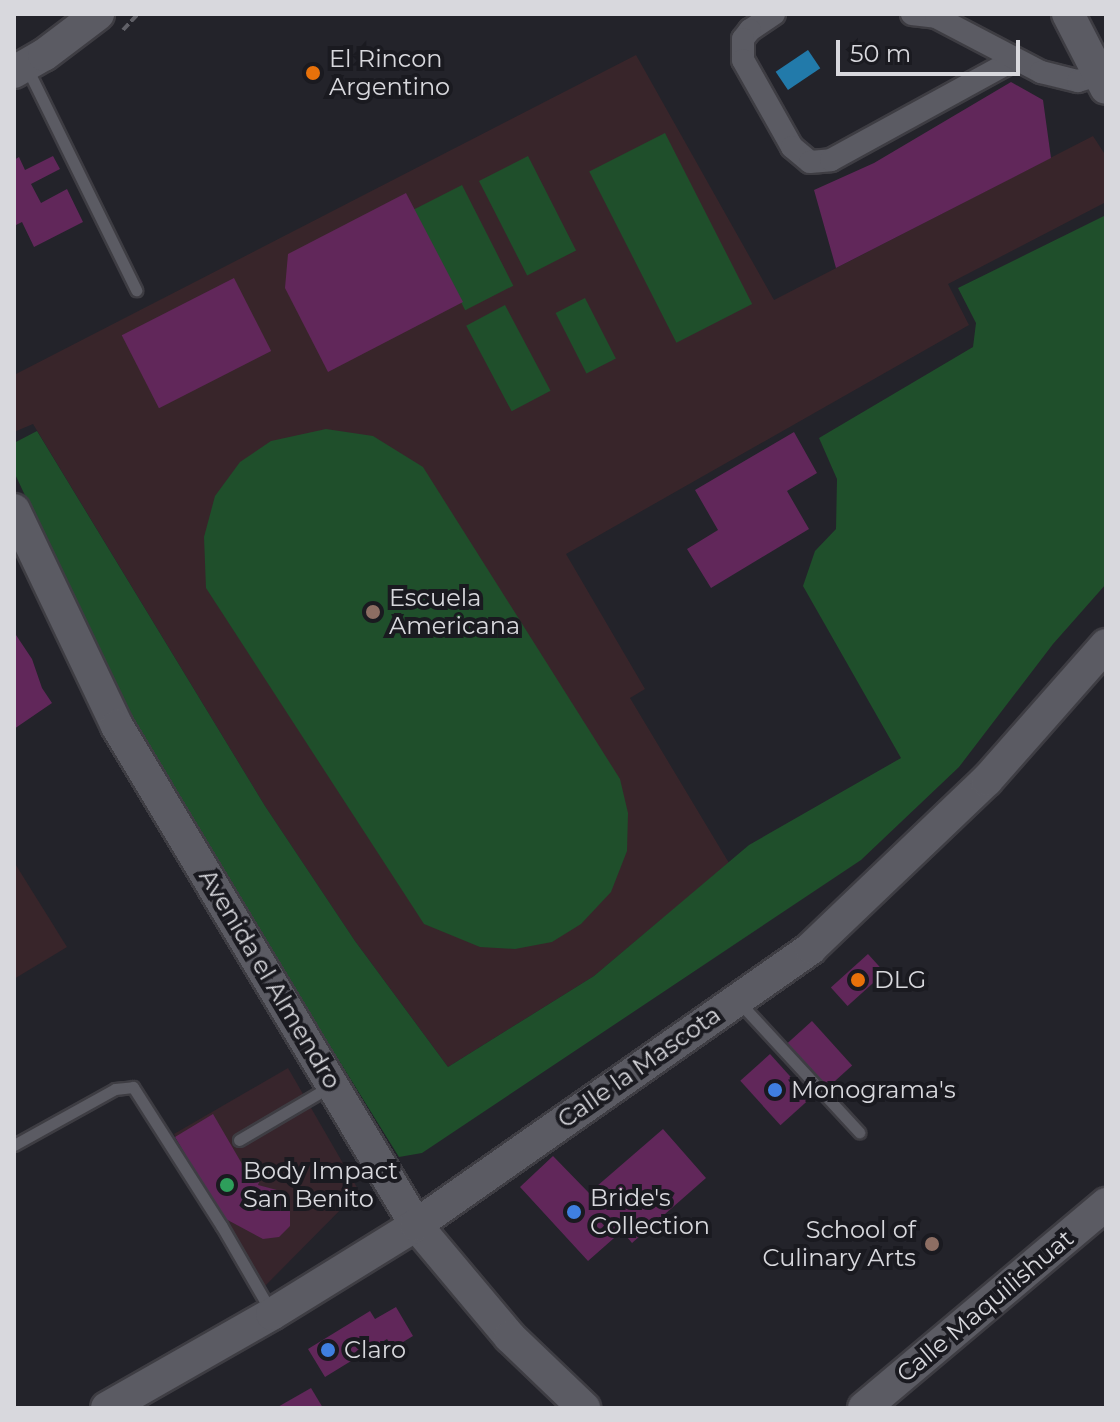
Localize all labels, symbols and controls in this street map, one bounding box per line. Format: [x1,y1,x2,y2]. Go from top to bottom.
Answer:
scale bar [840,24,1024,74]
text: 50 m [850,39,911,68]
place label: El Rincon Argentino [329,45,450,101]
marker: El Rincon Argentino [304,64,322,82]
place label: Escuela Americana [389,584,520,640]
marker: Escuela Americana [364,603,382,621]
street label: Avenida el Almendro [193,864,347,1094]
place label: DLG [874,966,926,994]
marker: DLG [849,971,867,989]
street label: Calle la Mascota [552,1000,726,1134]
place label: Monograma's [791,1076,956,1104]
marker: Monograma's [766,1081,784,1099]
place label: Body Impact San Benito [243,1157,398,1213]
marker: Body Impact San Benito [218,1176,236,1194]
place label: Bride's Collection [590,1184,710,1240]
marker: Bride's Collection [565,1203,583,1221]
place label: School of Culinary Arts [763,1216,916,1272]
street label: Calle Maquilishuat [891,1224,1079,1388]
marker: School of Culinary Arts [923,1235,941,1253]
place label: Claro [344,1336,406,1364]
marker: Claro [319,1341,337,1359]

